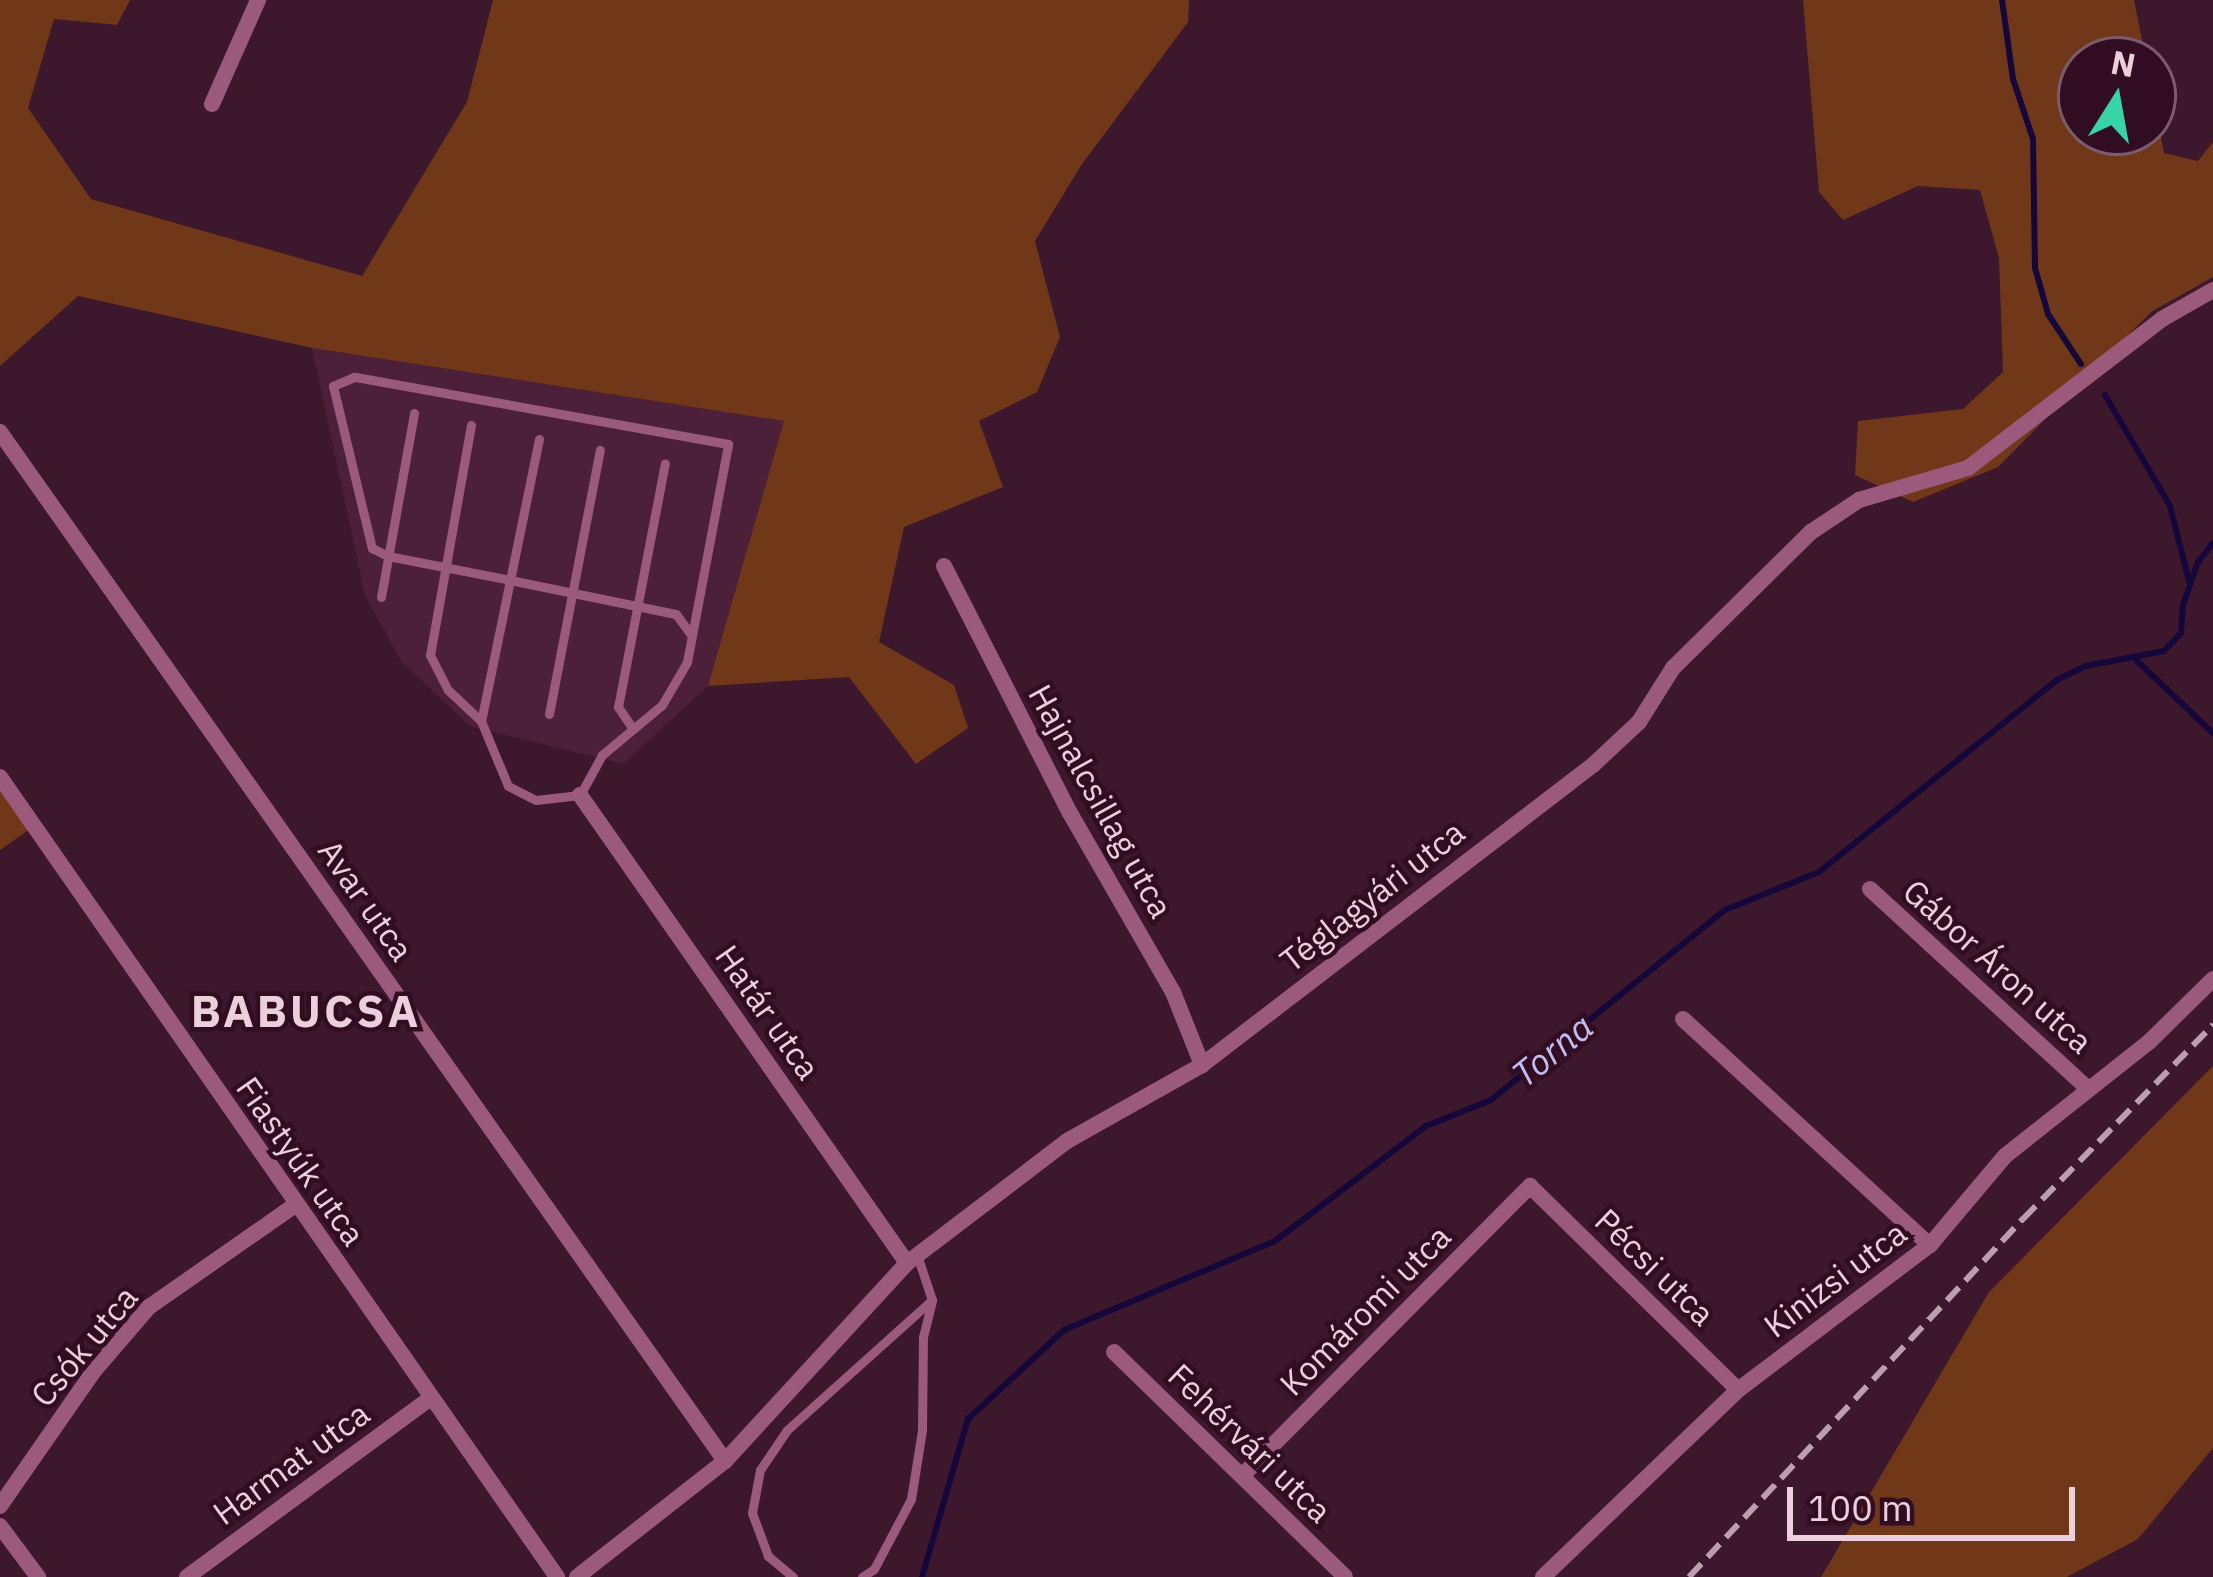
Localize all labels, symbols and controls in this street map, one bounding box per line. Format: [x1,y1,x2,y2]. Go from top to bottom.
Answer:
north arrow [2057,36,2177,156]
text: N [2108,40,2139,87]
street label: Hajnalcsillag utca [1021,677,1181,925]
street label: Téglagyári utca [1272,812,1472,980]
street label: Avar utca [310,832,422,968]
street label: Gábor Áron utca [1895,871,2101,1061]
street label: Határ utca [707,937,829,1087]
district label: BABUCSA [191,984,421,1038]
water label: Torna [1503,1004,1601,1096]
street label: Fiastyúk utca [228,1069,374,1253]
street label: Pécsi utca [1587,1200,1723,1334]
street label: Kinizsi utca [1756,1213,1914,1345]
street label: Komáromi utca [1272,1217,1458,1403]
street label: Csók utca [22,1278,146,1414]
street label: Fehérvári utca [1160,1355,1340,1531]
street label: Harmat utca [205,1393,377,1533]
scale bar [1793,1463,2081,1537]
text: 100 m [1808,1484,1913,1531]

